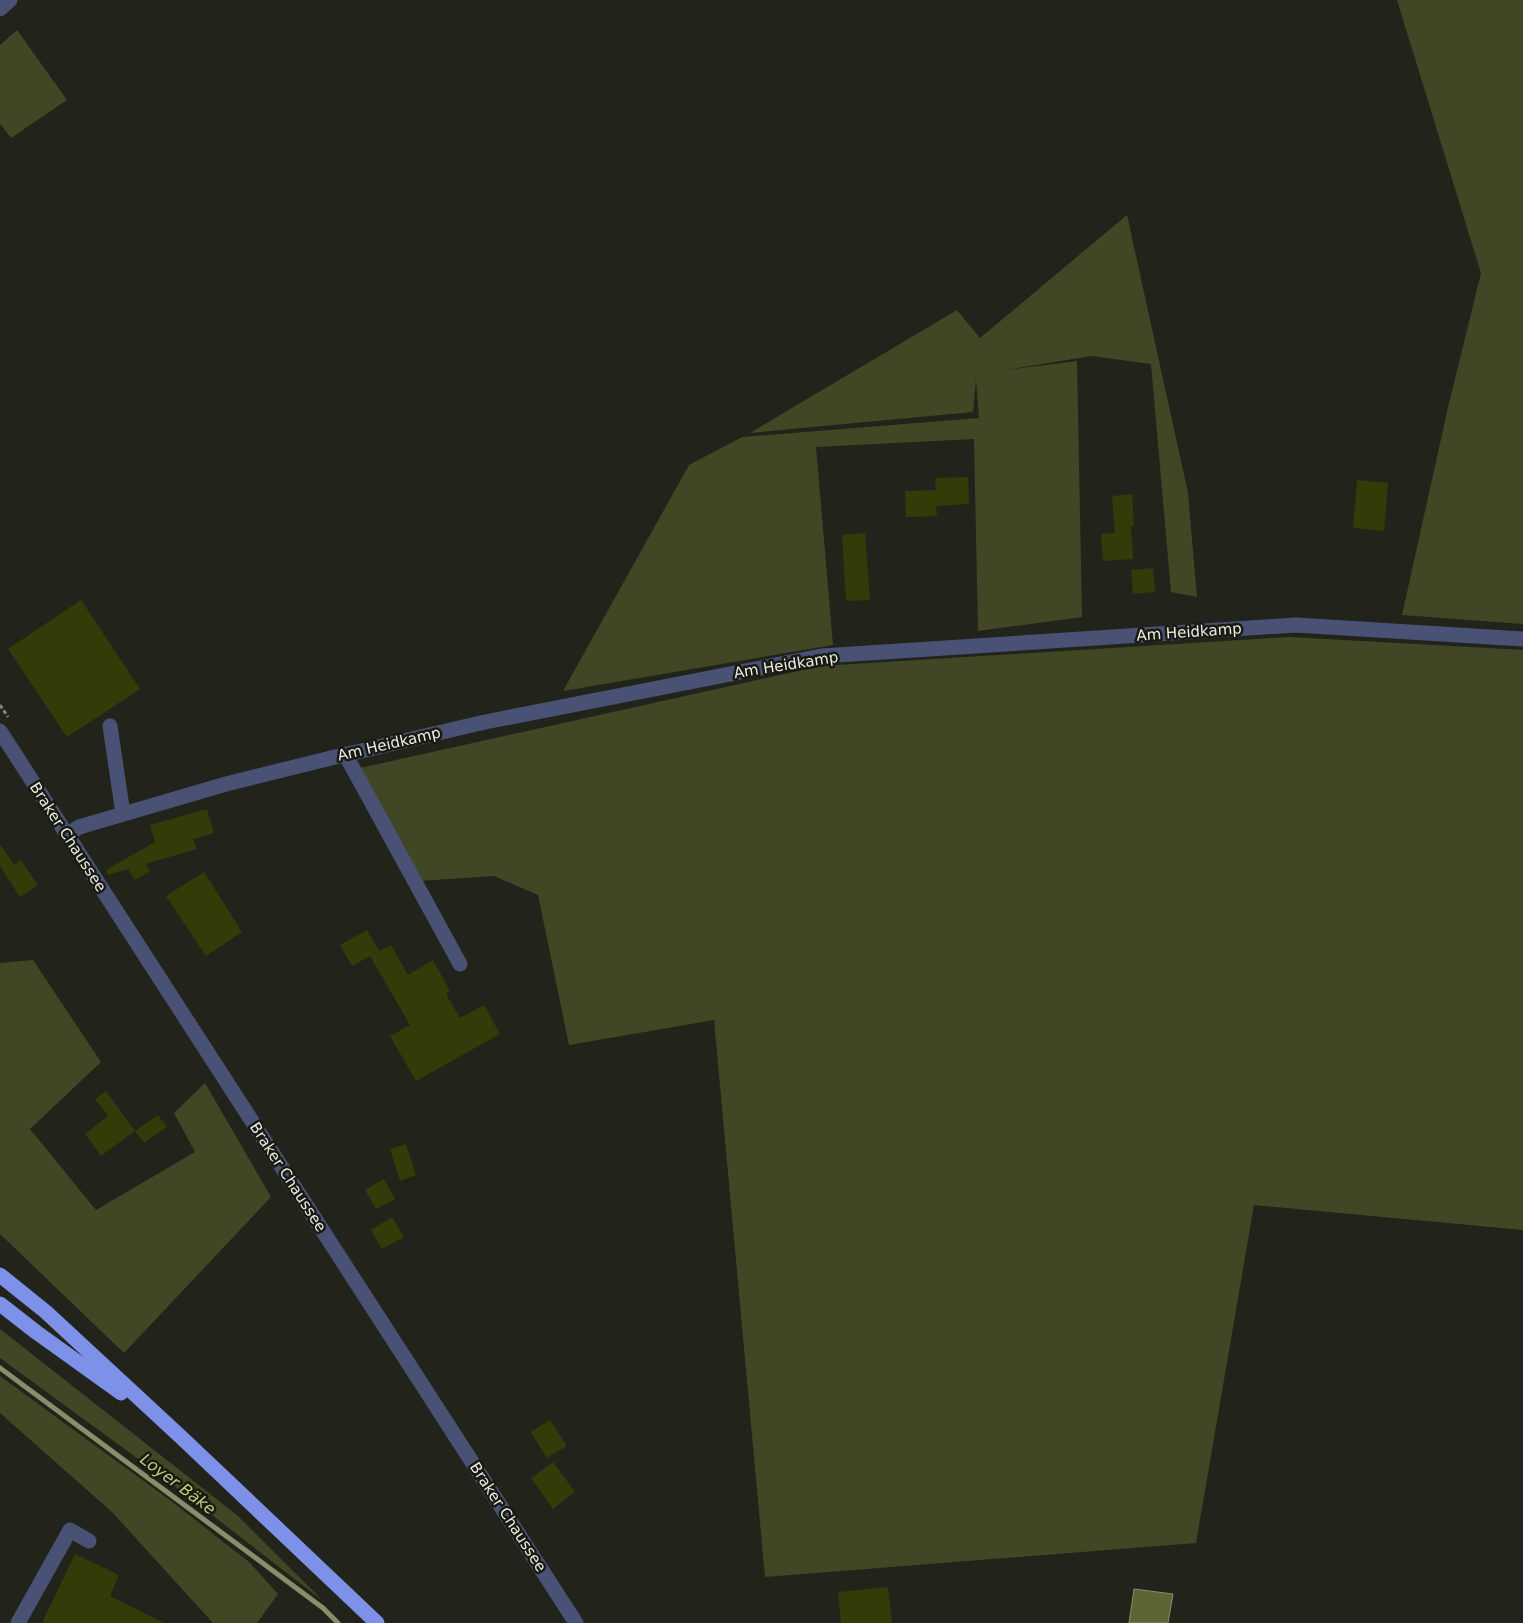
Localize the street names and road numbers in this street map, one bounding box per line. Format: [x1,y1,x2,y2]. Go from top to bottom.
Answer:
street label: Am Heidkamp [1136,619,1242,645]
street label: Am Heidkamp [732,648,840,682]
street label: Am Heidkamp [336,723,442,765]
street label: Braker Chaussee [26,779,110,895]
street label: Braker Chaussee [246,1119,330,1235]
street label: Braker Chaussee [466,1459,550,1575]

